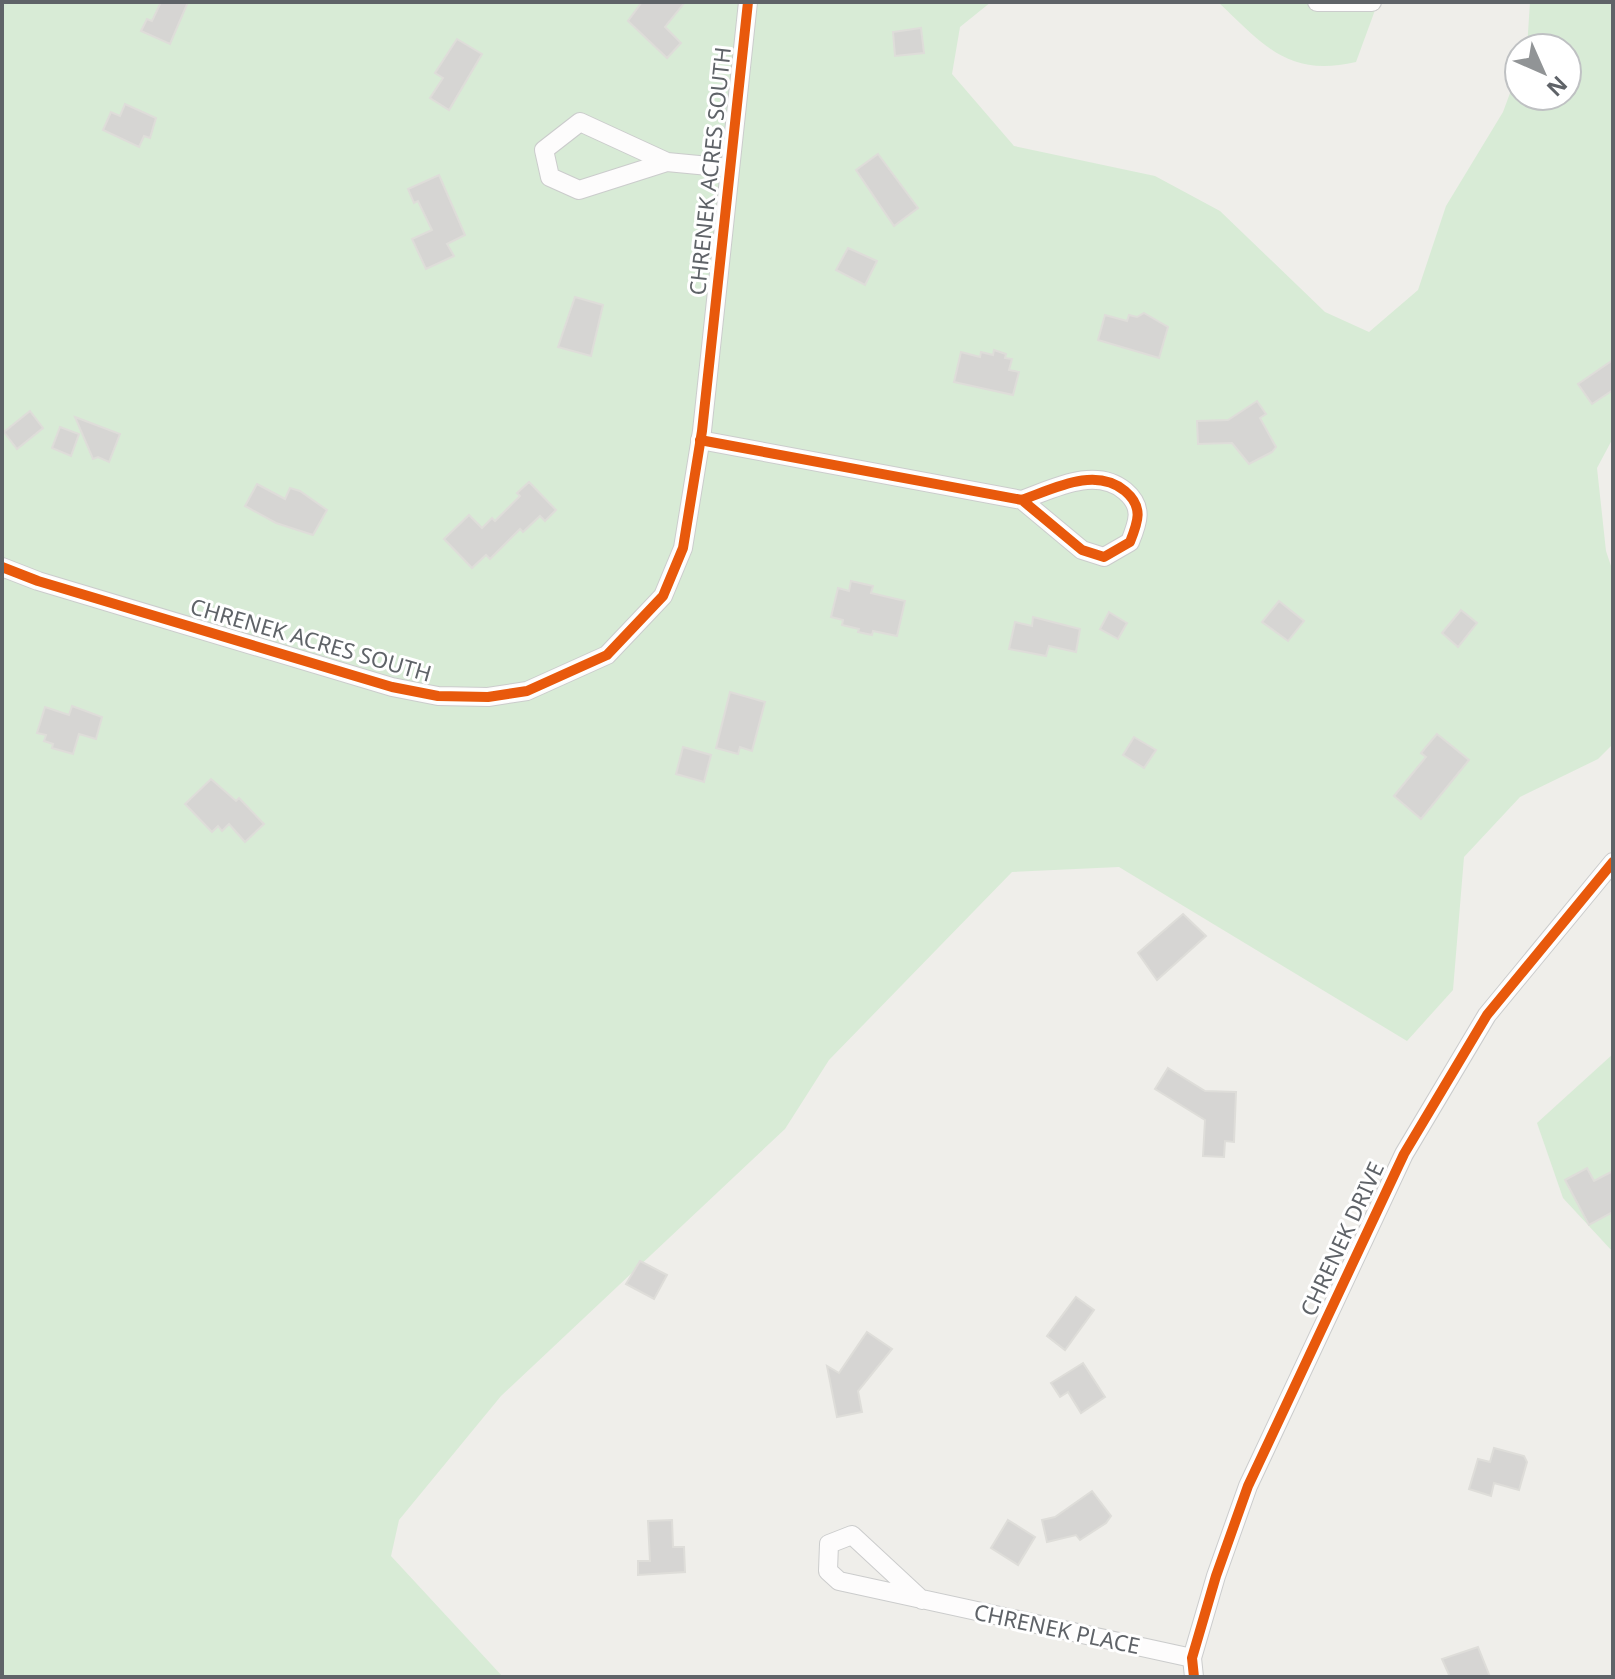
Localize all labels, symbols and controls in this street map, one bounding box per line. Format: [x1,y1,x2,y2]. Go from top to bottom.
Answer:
north arrow [1503,32,1583,112]
street label: CHRENEK ACRES SOUTH [681,45,737,297]
text: N [1541,70,1575,104]
street label: CHRENEK ACRES SOUTH [187,590,435,688]
street label: CHRENEK DRIVE [1292,1157,1390,1321]
street label: CHRENEK PLACE [971,1596,1143,1660]

